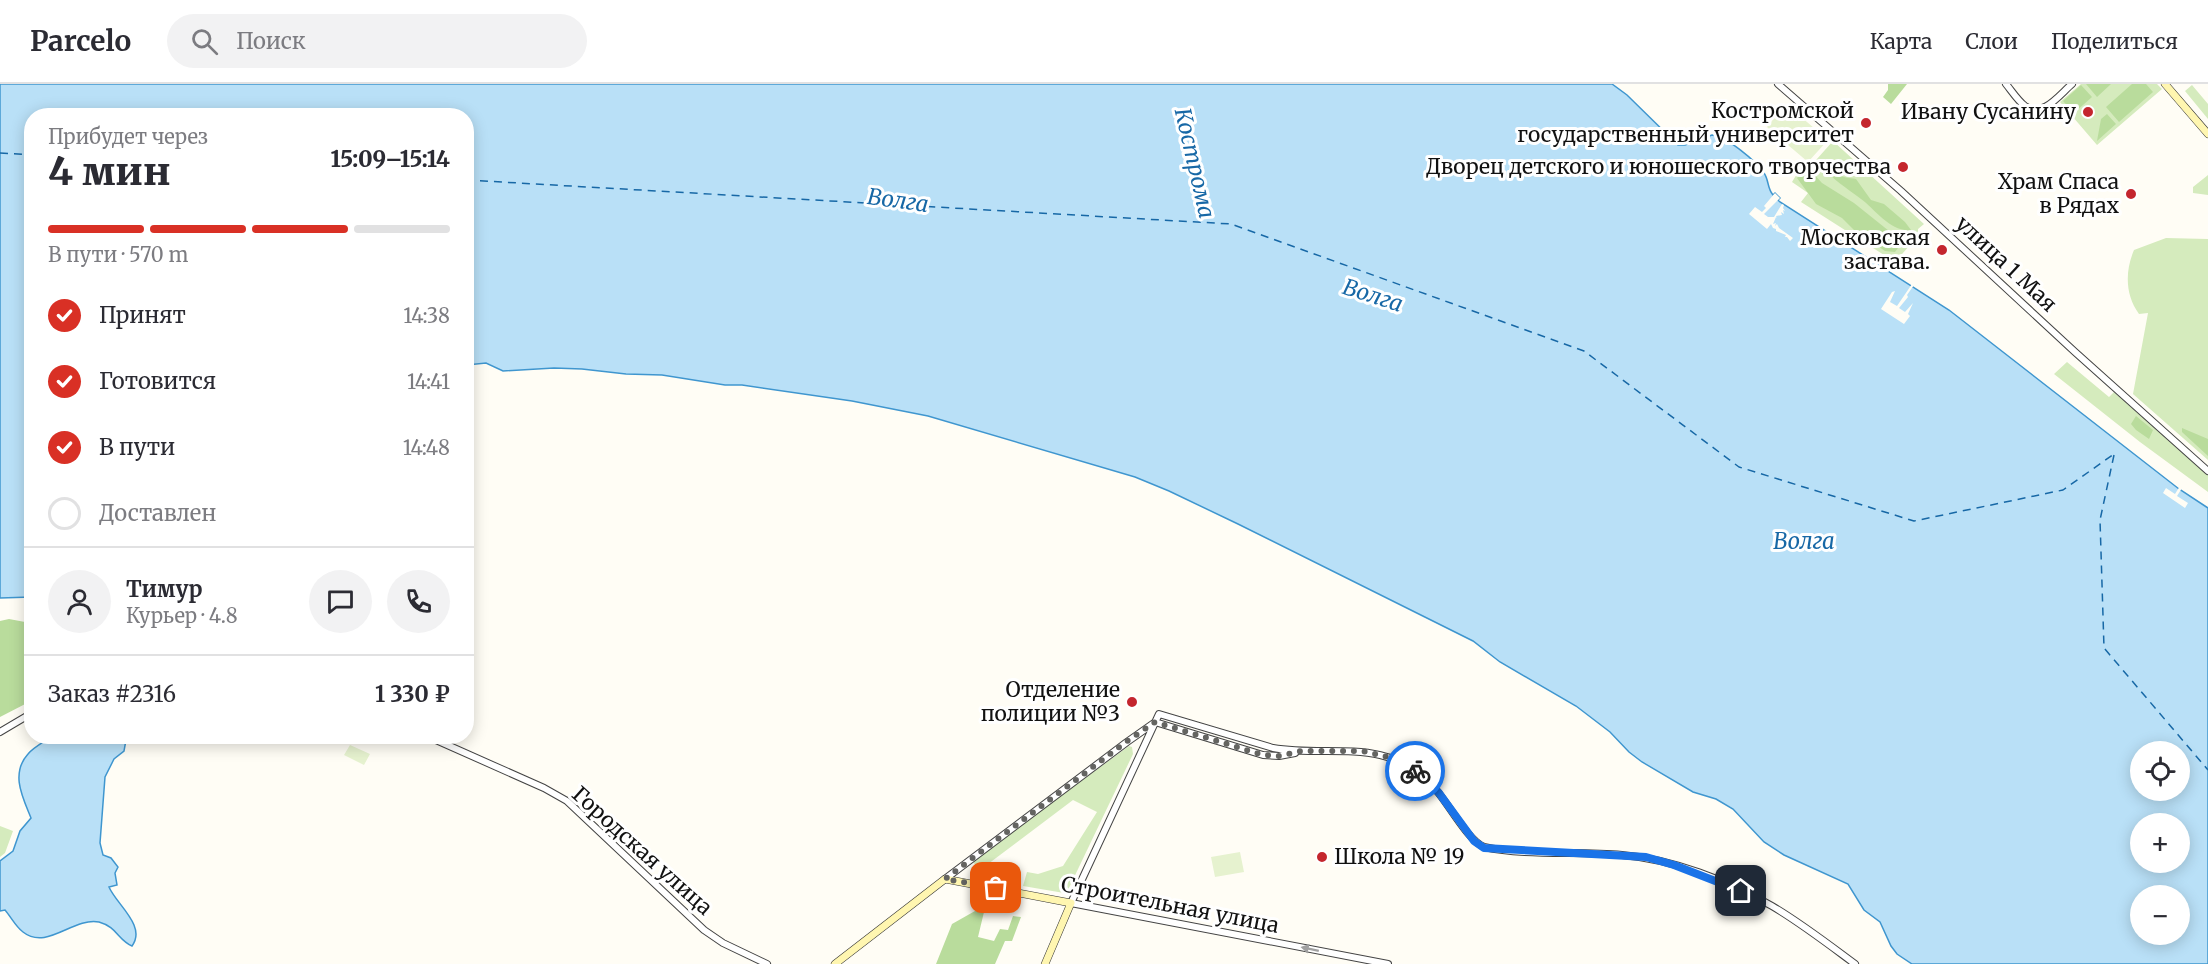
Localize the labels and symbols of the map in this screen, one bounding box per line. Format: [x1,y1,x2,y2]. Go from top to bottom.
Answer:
place label: Костромской государственный университет [1517,97,1854,148]
place label: Ивану Сусанину [1901,98,2077,125]
water label: Кострома [1169,105,1221,221]
marker: Ивану Сусанину [2081,105,2095,119]
marker: Костромской государственный университет [1859,116,1873,130]
place label: Дворец детского и юношеского творчества [1426,153,1891,180]
marker: Дворец детского и юношеского творчества [1896,160,1910,174]
place label: Храм Спаса в Рядах [1998,168,2120,219]
water label: Волга [866,182,930,218]
marker: Храм Спаса в Рядах [2124,187,2138,201]
street label: улица 1 Мая [1950,210,2063,317]
place label: Московская застава. [1801,224,1930,275]
marker: Московская застава. [1935,243,1949,257]
water label: Волга [1339,272,1407,318]
water label: Волга [1773,527,1835,555]
place label: Отделение полиции №3 [981,676,1120,727]
marker: Отделение полиции №3 [1125,695,1139,709]
courier [1385,741,1445,801]
street label: Городская улица [566,780,718,921]
place label: Школа № 19 [1334,843,1464,870]
marker: Школа № 19 [1315,850,1329,864]
pin [970,862,1021,913]
pin [1715,865,1766,916]
street label: Строительная улица [1059,870,1281,939]
one-way arrow [1301,944,1319,954]

